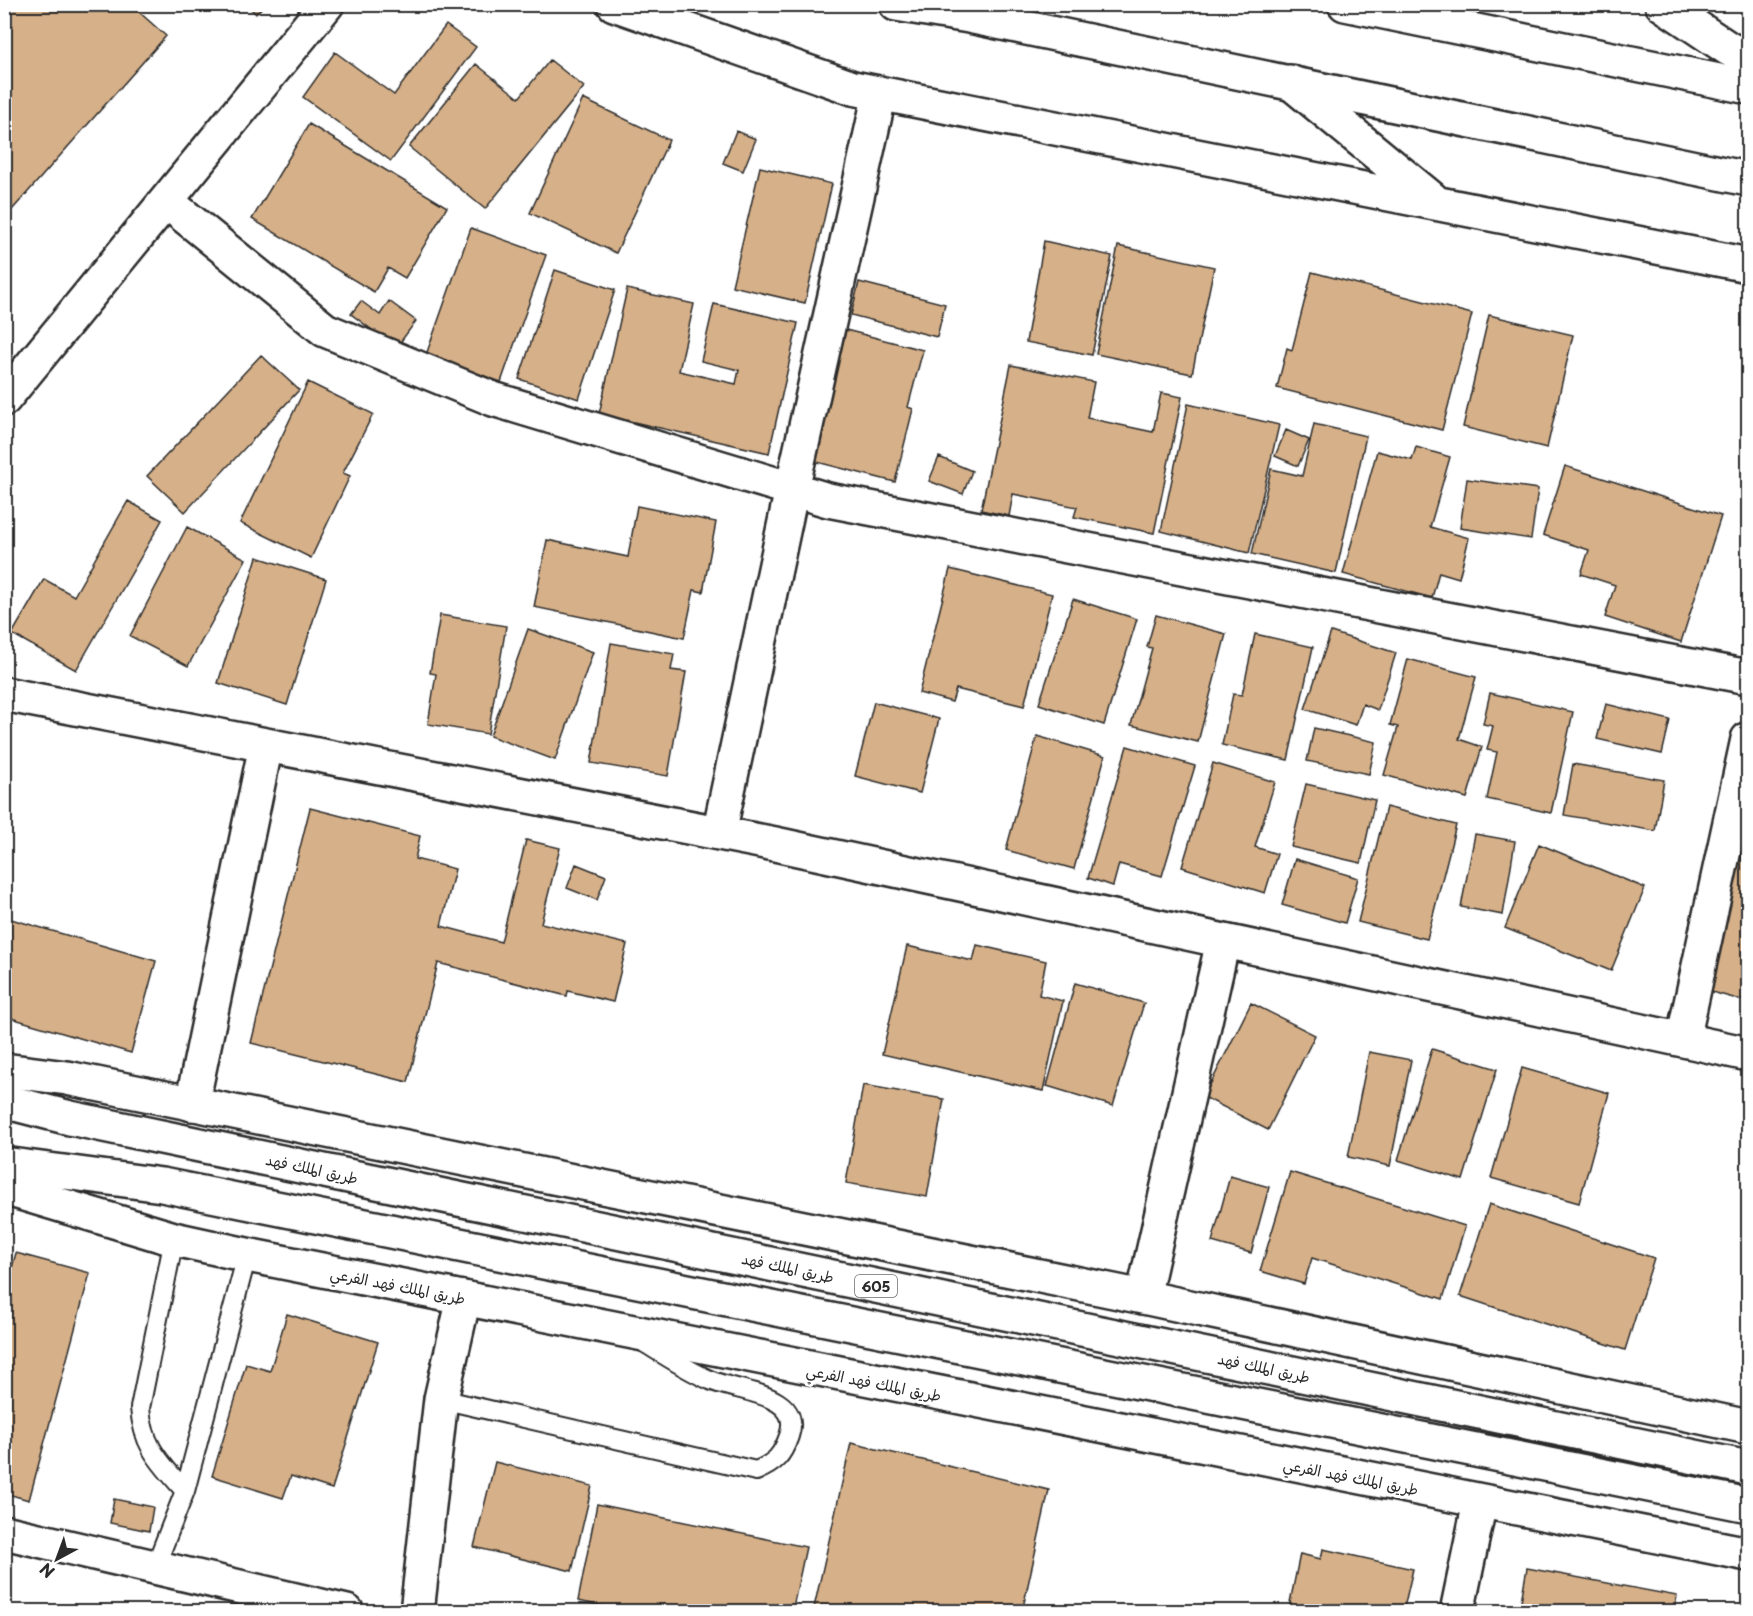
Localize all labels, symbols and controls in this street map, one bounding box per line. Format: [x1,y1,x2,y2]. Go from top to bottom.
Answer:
street label: طريق الملك فهد [264,1147,360,1189]
street label: طريق الملك فهد [740,1246,836,1288]
street label: طريق الملك فهد الفرعي [328,1261,468,1312]
road number: 605 [855,1275,897,1297]
street label: طريق الملك فهد [1216,1346,1312,1388]
street label: طريق الملك فهد الفرعي [804,1358,944,1409]
street label: طريق الملك فهد الفرعي [1281,1452,1421,1503]
north arrow [27,1529,87,1589]
text: N [34,1558,59,1584]

